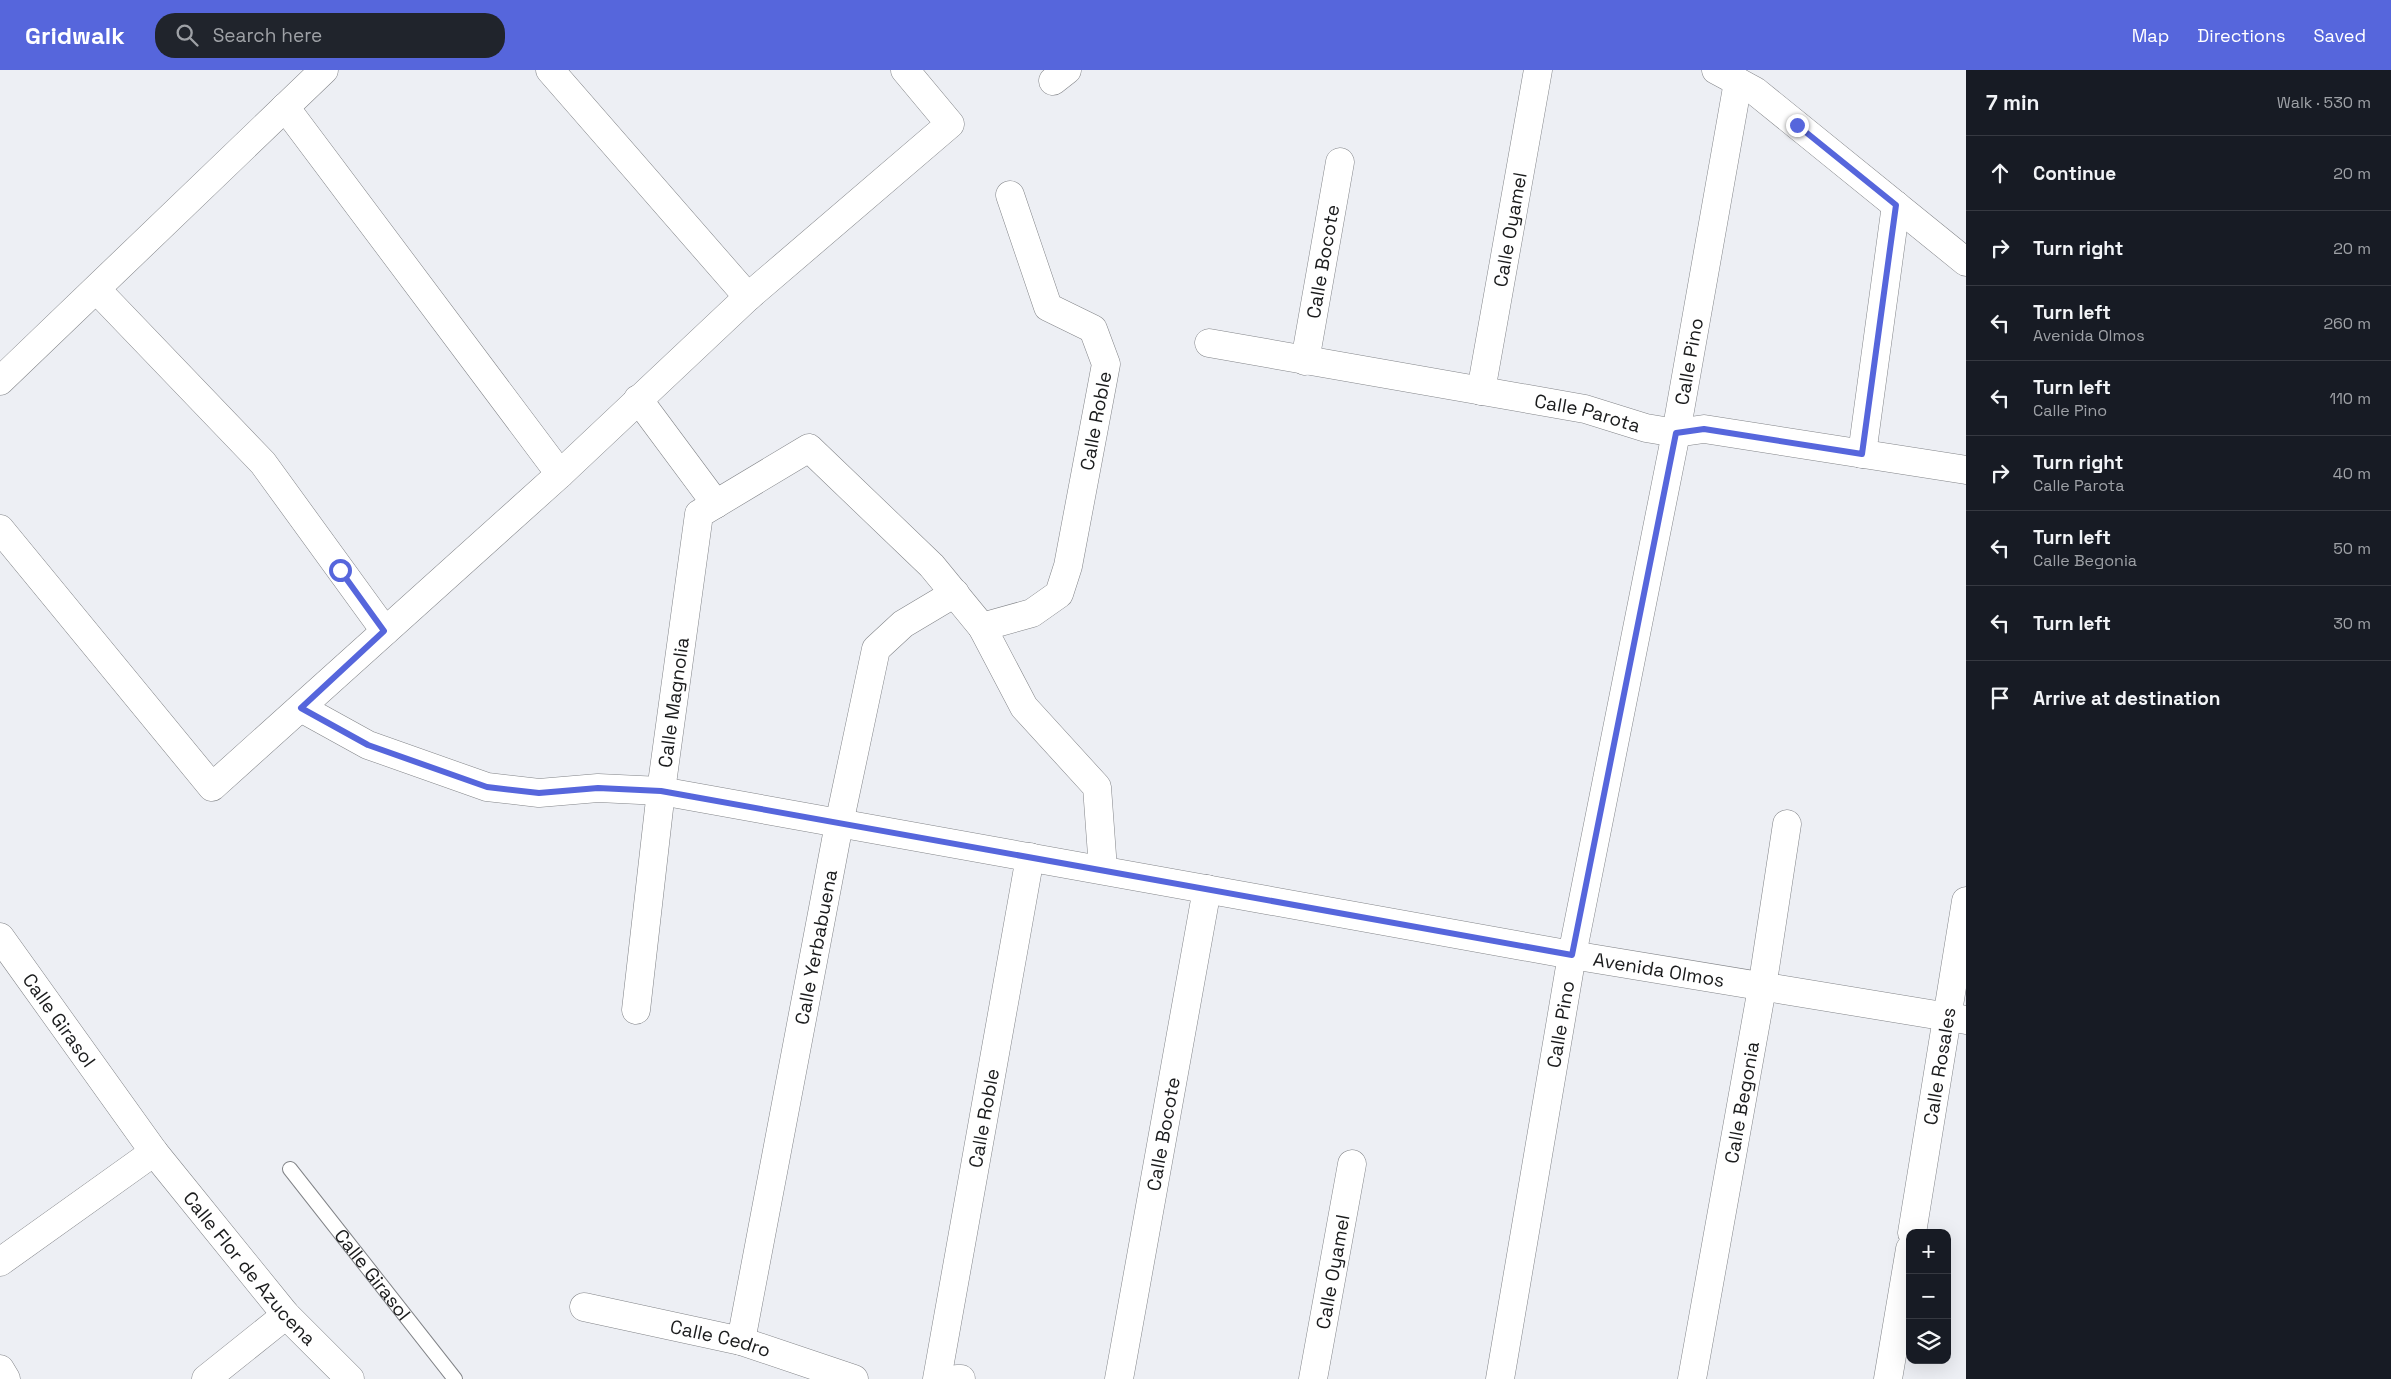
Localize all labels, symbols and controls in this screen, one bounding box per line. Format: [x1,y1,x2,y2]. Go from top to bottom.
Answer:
search box [155,13,505,58]
text: Gridwalk [25,20,125,51]
icon: search [173,21,201,49]
text: Search here [213,23,322,48]
text: Map [2132,24,2169,47]
text: Directions [2197,24,2286,47]
text: Saved [2314,24,2366,47]
text: 7 min [1986,89,2039,116]
text: Walk · 530 m [2277,92,2371,113]
route end [1786,114,1809,137]
icon: ahead [1986,159,2014,187]
text: Continue [2033,161,2116,186]
text: 20 m [2333,163,2371,184]
street label: Calle Oyamel [1488,170,1533,289]
street label: Calle Bocote [1301,203,1345,321]
icon: right [1986,234,2014,262]
text: Turn right [2033,236,2123,261]
text: 20 m [2333,238,2371,259]
text: Turn left [2033,300,2111,325]
icon: left [1986,309,2014,337]
text: 260 m [2323,313,2371,334]
street label: Calle Pino [1669,316,1709,407]
text: Avenida Olmos [2033,325,2145,346]
street label: Calle Roble [1074,369,1117,473]
text: Turn left [2033,375,2111,400]
icon: left [1986,384,2014,412]
street label: Calle Parota [1532,388,1644,439]
text: 110 m [2329,388,2371,409]
text: Calle Pino [2033,400,2107,421]
text: Turn right [2033,450,2123,475]
icon: right [1986,459,2014,487]
text: 40 m [2333,463,2371,484]
text: Calle Parota [2033,475,2124,496]
text: Turn left [2033,525,2111,550]
icon: left [1986,534,2014,562]
text: 50 m [2333,538,2371,559]
text: Calle Begonia [2033,550,2137,571]
route start [329,559,352,582]
icon: left [1986,609,2014,637]
text: Turn left [2033,611,2111,636]
text: 30 m [2333,613,2371,634]
street label: Calle Magnolia [652,635,695,769]
icon: arrive [1986,684,2014,712]
text: Arrive at destination [2033,686,2221,711]
street label: Calle Yerbabuena [789,867,843,1027]
street label: Avenida Olmos [1591,947,1726,993]
street label: Calle Girasol [17,968,101,1072]
street label: Calle Pino [1541,979,1580,1070]
street label: Calle Rosales [1918,1005,1962,1127]
street label: Calle Begonia [1719,1039,1765,1166]
street label: Calle Roble [963,1067,1005,1170]
street label: Calle Bocote [1141,1075,1186,1193]
street label: Calle Flor de Azucena [178,1186,321,1351]
street label: Calle Oyamel [1310,1212,1356,1331]
street label: Calle Girasol [329,1224,416,1326]
map controls [1906,1229,1951,1364]
button: + [1906,1229,1951,1274]
button: − [1906,1274,1951,1319]
street label: Calle Cedro [668,1314,774,1363]
button: layers [1906,1319,1951,1364]

